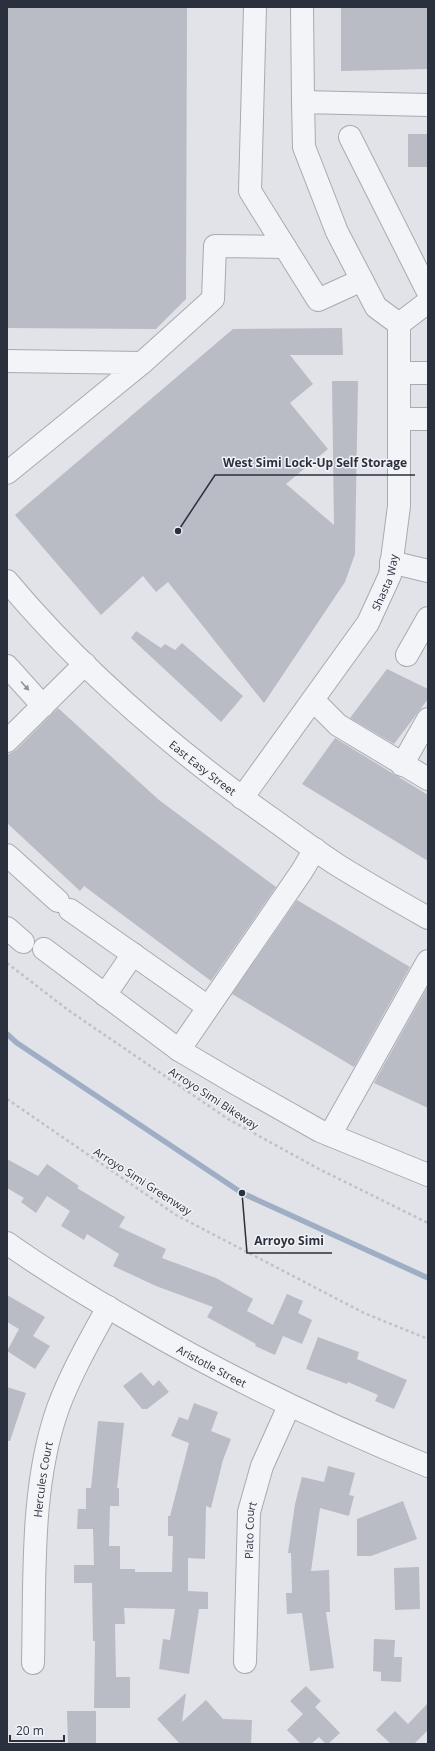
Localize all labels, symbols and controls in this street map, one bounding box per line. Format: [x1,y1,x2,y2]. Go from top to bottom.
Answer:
callout: West Simi Lock-Up Self Storage [215,451,415,475]
text: West Simi Lock-Up Self Storage [223,454,407,471]
street label: Shasta Way [367,553,400,613]
one-way arrow [21,681,30,691]
street label: East Easy Street [167,736,240,798]
street label: Arroyo Simi Bikeway [166,1063,262,1133]
street label: Arroyo Simi Greenway [91,1144,195,1219]
callout: Arroyo Simi [247,1229,332,1253]
text: Arroyo Simi [254,1232,324,1249]
street label: Aristotle Street [175,1341,249,1390]
street label: Hercules Court [29,1440,55,1518]
street label: Plato Court [240,1500,259,1559]
scale bar [10,1717,64,1743]
text: 20 m [16,1722,44,1739]

